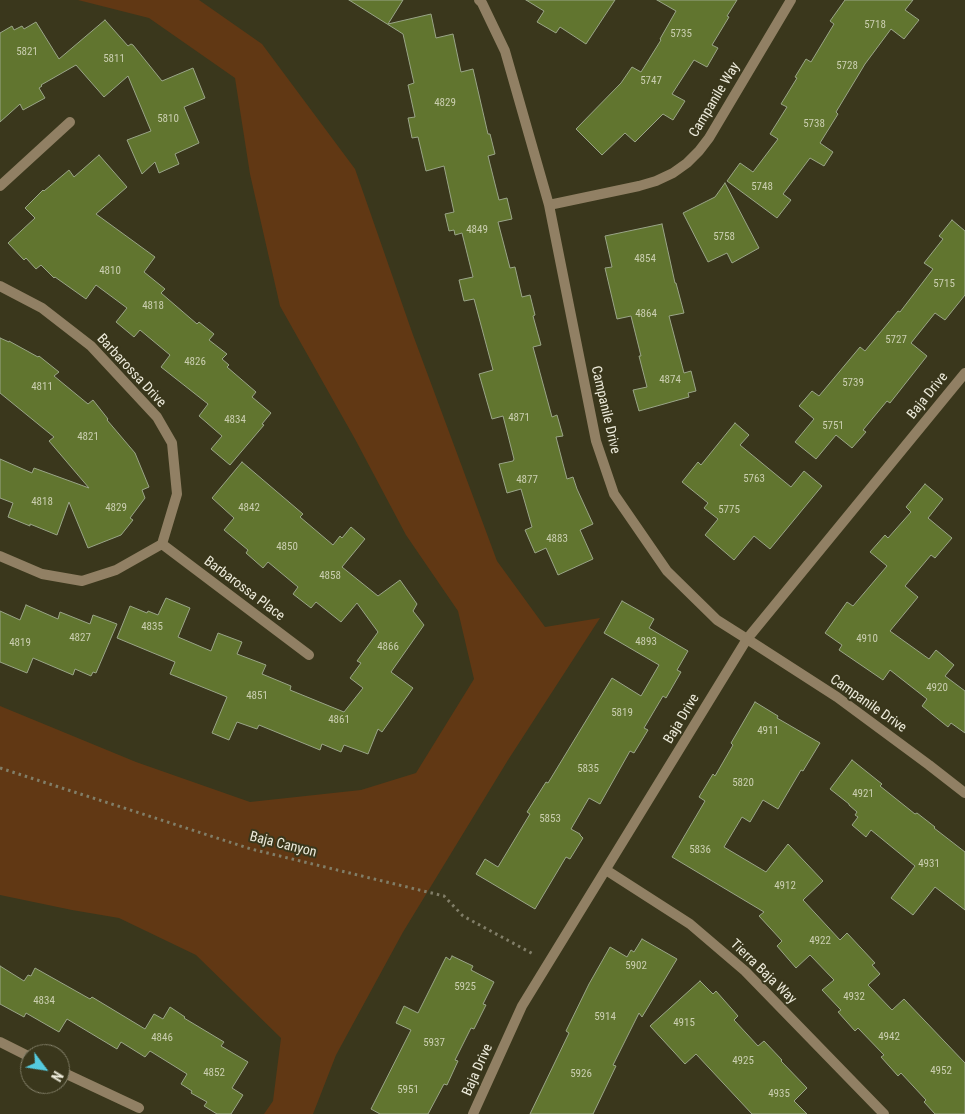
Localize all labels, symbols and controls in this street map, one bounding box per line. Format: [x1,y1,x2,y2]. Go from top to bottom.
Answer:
house number: 5718 [864,18,886,32]
house number: 5735 [670,27,692,41]
house number: 5821 [16,45,38,59]
house number: 5811 [103,52,125,66]
street label: Campanile Way [686,59,744,141]
house number: 5728 [836,59,858,73]
house number: 5747 [640,74,662,88]
house number: 4829 [434,96,456,110]
house number: 5810 [157,112,179,126]
house number: 5738 [803,117,825,131]
house number: 5748 [751,180,773,194]
house number: 4849 [466,223,488,237]
house number: 5758 [713,230,735,244]
house number: 4854 [634,252,656,266]
house number: 4810 [99,264,121,278]
house number: 5715 [933,277,955,291]
house number: 4818 [142,299,164,313]
house number: 4864 [635,307,657,321]
street label: Barbarossa Drive [93,331,169,411]
house number: 5727 [885,333,907,347]
house number: 4826 [184,355,206,369]
street label: Campanile Drive [587,364,623,456]
street label: Baja Drive [904,369,952,423]
house number: 4874 [659,373,681,387]
house number: 5739 [842,376,864,390]
house number: 4811 [31,380,53,394]
house number: 4871 [508,411,530,425]
house number: 4834 [224,413,246,427]
house number: 5751 [822,419,844,433]
house number: 4821 [77,430,99,444]
house number: 5763 [743,472,765,486]
house number: 4877 [516,473,538,487]
house number: 4818 [31,495,53,509]
house number: 4829 [105,501,127,515]
house number: 4842 [238,501,260,515]
house number: 5775 [718,503,740,517]
house number: 4883 [546,532,568,546]
house number: 4850 [276,540,298,554]
street label: Barbarossa Place [200,553,288,625]
house number: 4858 [319,569,341,583]
house number: 4835 [141,620,163,634]
house number: 4827 [69,631,91,645]
house number: 4910 [856,632,878,646]
house number: 4893 [635,635,657,649]
house number: 4819 [9,636,31,650]
house number: 4866 [377,640,399,654]
street label: Campanile Drive [826,671,910,737]
house number: 4920 [926,681,948,695]
house number: 4851 [246,689,268,703]
street label: Baja Drive [661,691,703,747]
house number: 5819 [611,706,633,720]
house number: 4861 [328,713,350,727]
house number: 4911 [757,724,779,738]
house number: 5835 [577,762,599,776]
house number: 5820 [732,776,754,790]
house number: 4921 [852,787,874,801]
house number: 5853 [539,812,561,826]
street label: Baja Canyon [248,829,318,861]
house number: 5836 [689,843,711,857]
house number: 4931 [918,857,940,871]
house number: 4912 [774,879,796,893]
house number: 4922 [809,934,831,948]
street label: Tierra Baja Way [726,936,800,1008]
house number: 5902 [625,959,647,973]
house number: 5925 [454,980,476,994]
house number: 4932 [843,990,865,1004]
house number: 4834 [33,994,55,1008]
house number: 5914 [594,1010,616,1024]
house number: 4915 [673,1016,695,1030]
house number: 4942 [878,1030,900,1044]
house number: 4846 [151,1031,173,1045]
house number: 5937 [423,1036,445,1050]
street label: Baja Drive [459,1041,497,1099]
north arrow [20,1044,70,1094]
house number: 4925 [732,1054,754,1068]
house number: 4952 [930,1064,952,1078]
house number: 4852 [203,1066,225,1080]
house number: 5926 [570,1067,592,1081]
text: N [48,1068,66,1084]
house number: 5951 [397,1083,419,1097]
house number: 4935 [768,1087,790,1101]

